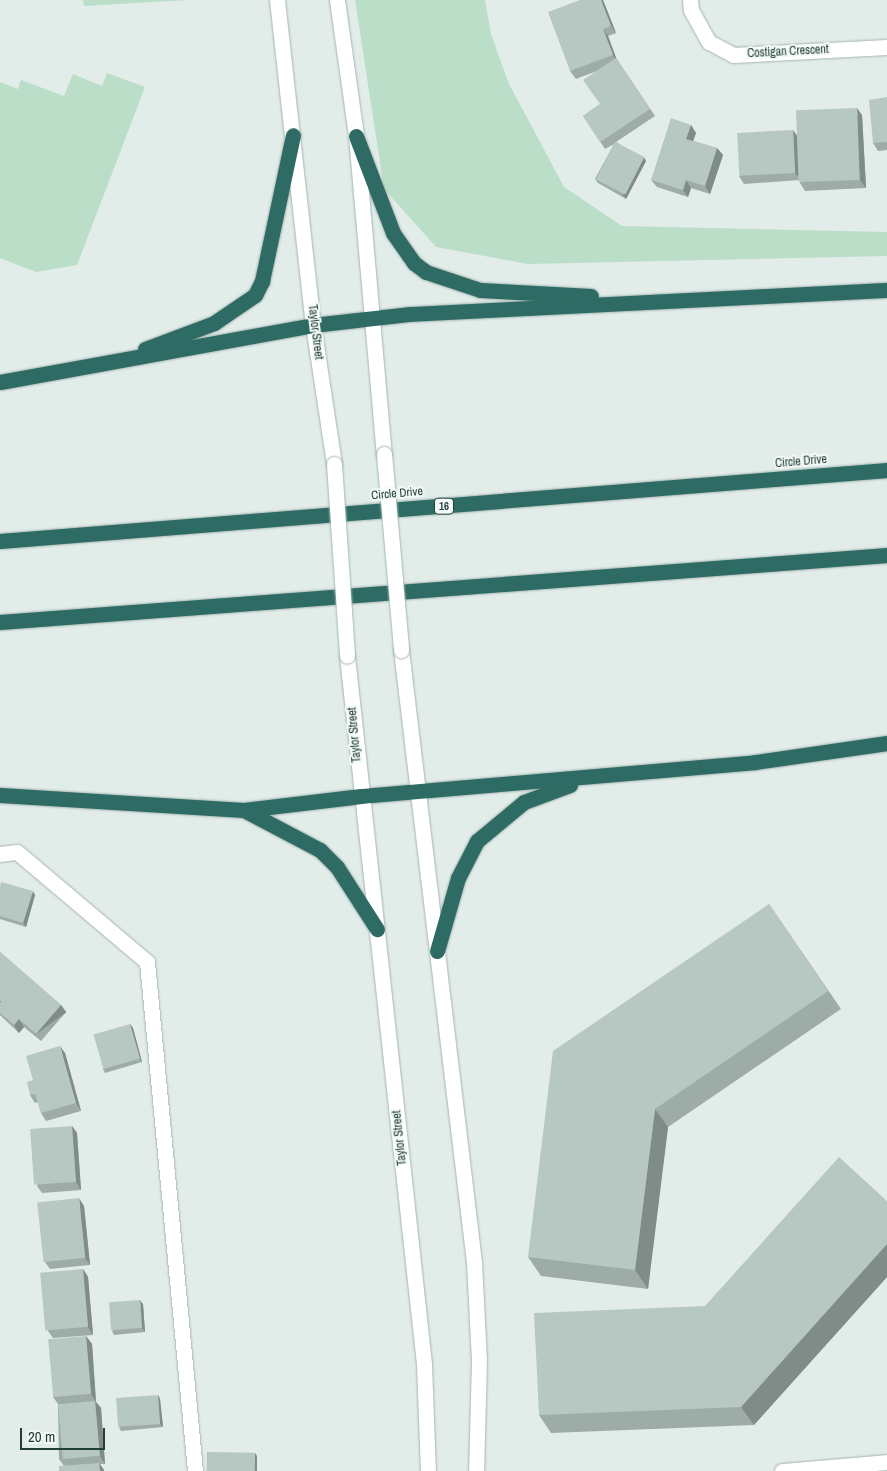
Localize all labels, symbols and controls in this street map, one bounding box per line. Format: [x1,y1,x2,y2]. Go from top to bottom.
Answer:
street label: Costigan Crescent [747,43,829,61]
street label: Taylor Street [304,304,326,360]
street label: Circle Drive [775,453,827,471]
street label: Circle Drive [371,485,423,503]
road number: 16 [433,498,455,514]
street label: Taylor Street [345,707,365,763]
street label: Taylor Street [390,1110,410,1166]
scale bar [22,1418,108,1450]
text: 20 m [28,1426,55,1447]

